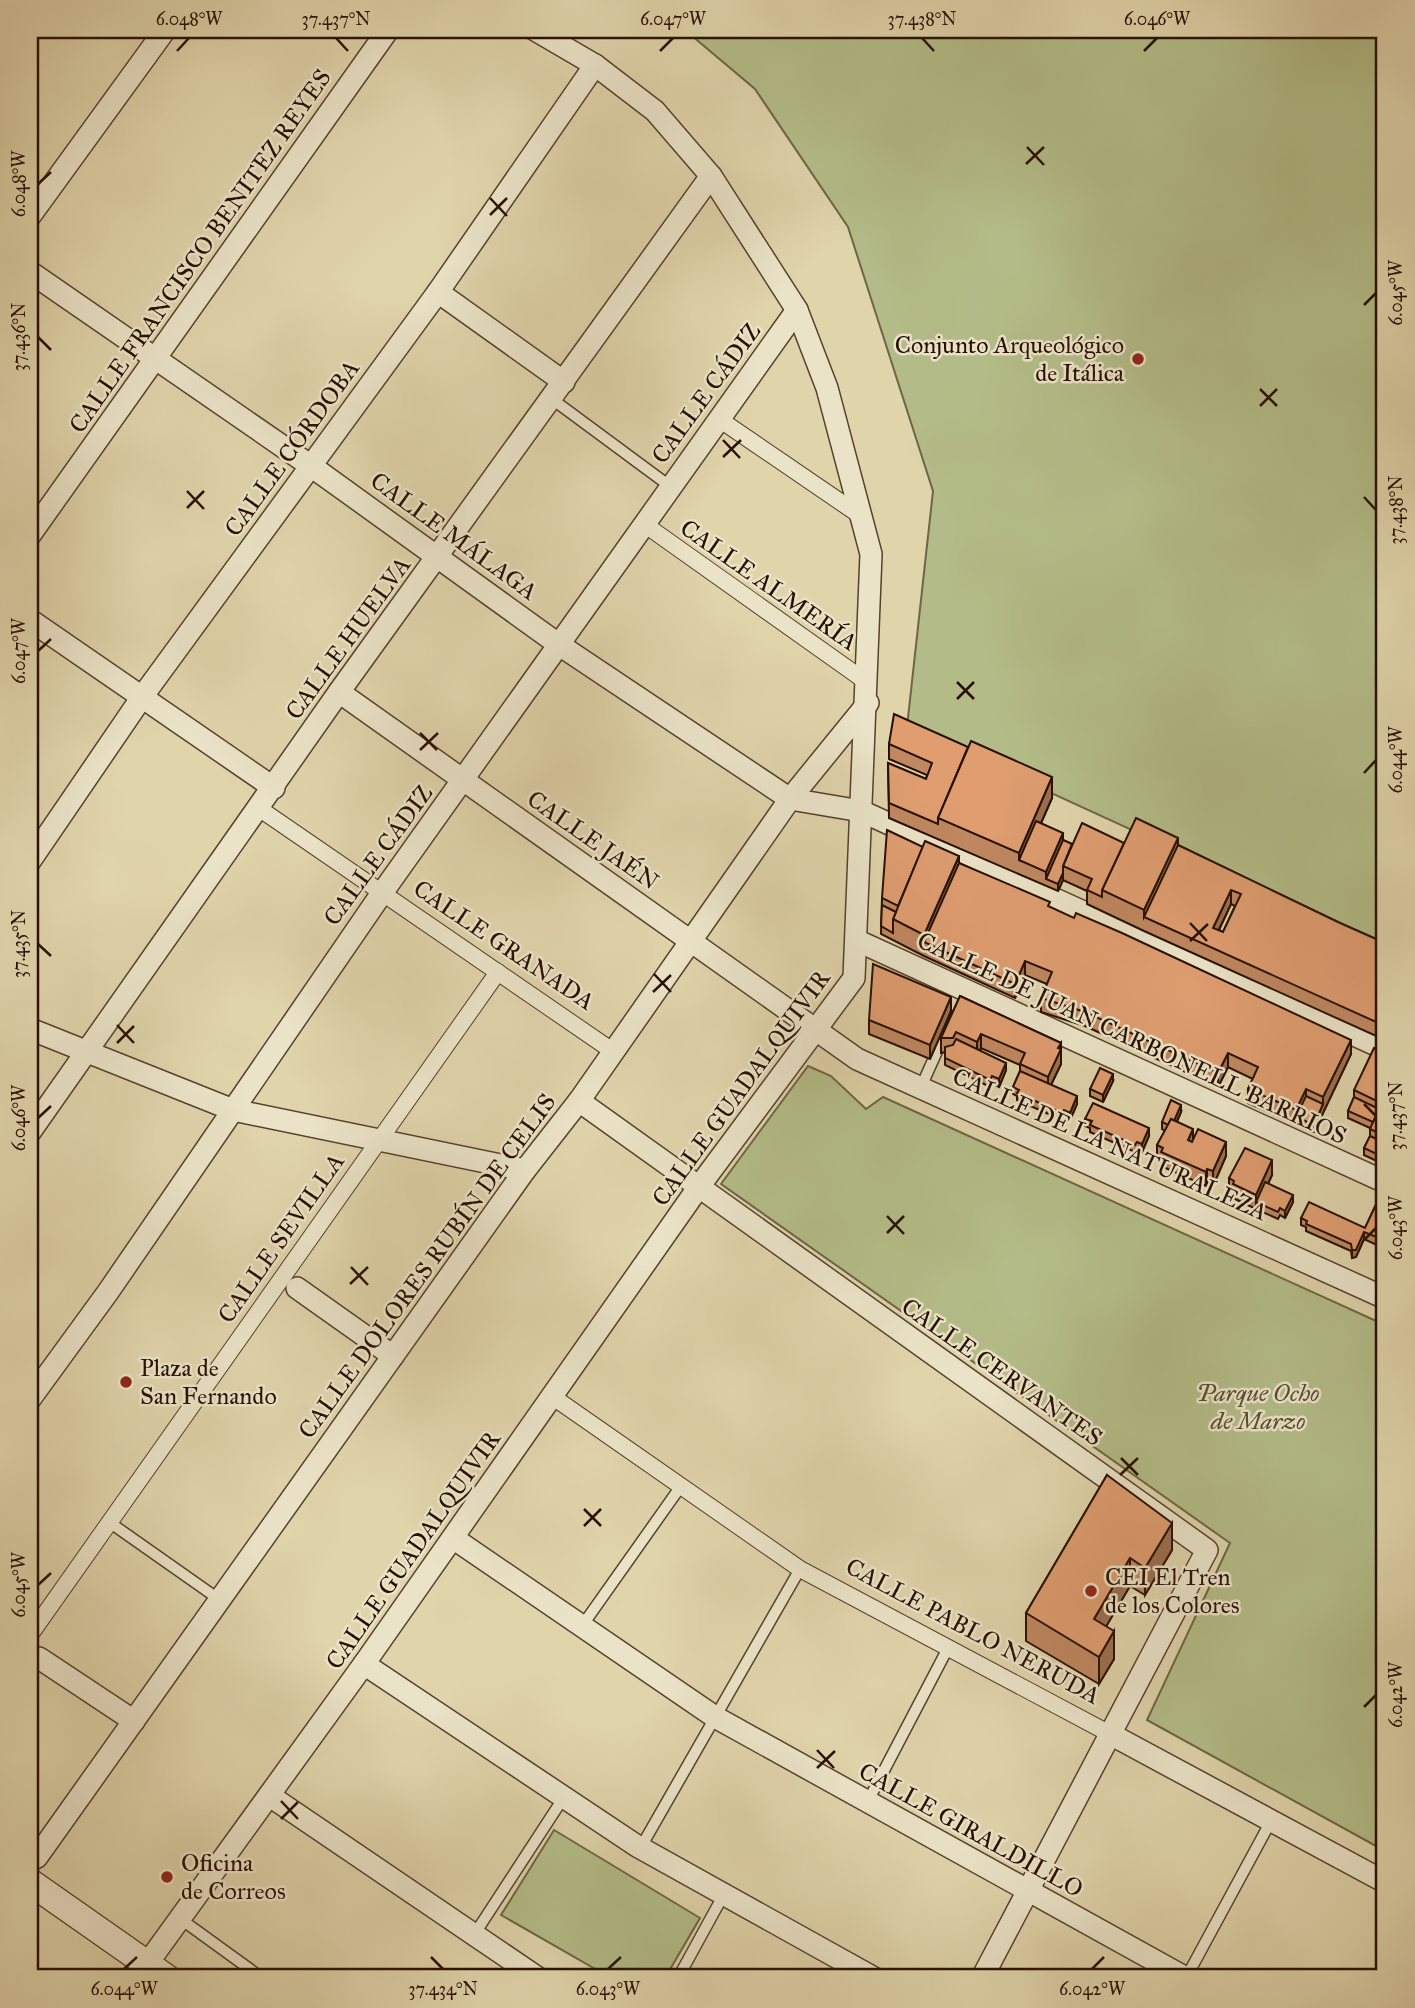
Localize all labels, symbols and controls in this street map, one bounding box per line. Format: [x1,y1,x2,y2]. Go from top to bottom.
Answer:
text: 6.048°W [156,8,223,30]
text: 37.437°N [301,8,371,30]
text: 6.047°W [640,8,707,30]
text: 37.438°N [887,8,957,30]
text: 6.046°W [1124,8,1191,30]
street label: CALLE FRANCISCO BENITEZ REYES [62,63,338,439]
text: 6.048°W [8,150,30,217]
text: 6.045°W [1385,259,1407,326]
text: 37.436°N [8,303,30,371]
street label: CALLE CÁDIZ [645,317,767,469]
place label: Conjunto Arqueológico de Itálica [895,330,1125,388]
marker: Conjunto Arqueológico de Itálica [1130,351,1146,367]
street label: CALLE CÓRDOBA [218,354,366,542]
street label: CALLE MÁLAGA [365,465,543,607]
text: 37.438°N [1385,475,1407,545]
street label: CALLE ALMERÍA [675,513,863,657]
street label: CALLE HUELVA [279,551,417,725]
text: 6.047°W [8,617,30,684]
text: 6.044°W [1385,726,1407,794]
street label: CALLE CÁDIZ [317,779,439,931]
street label: CALLE JAÉN [522,784,664,896]
street label: CALLE GRANADA [408,873,600,1017]
text: 37.435°N [8,910,30,978]
street label: CALLE DE JUAN CARBONELL BARRIOS [913,925,1351,1151]
street label: CALLE GUADALQUIVIR [645,963,837,1212]
street label: CALLE DE LA NATURALEZA [948,1061,1272,1227]
text: 37.437°N [1385,1081,1407,1151]
text: 6.046°W [8,1084,30,1151]
street label: CALLE DOLORES RUBÍN DE CELIS [292,1088,562,1444]
street label: CALLE SEVILLA [211,1147,351,1329]
text: 6.043°W [1385,1195,1407,1260]
street label: CALLE CERVANTES [896,1291,1108,1453]
place label: Plaza de San Fernando [140,1353,277,1411]
marker: Plaza de San Fernando [118,1374,134,1390]
park label: Parque Ocho de Marzo [1197,1378,1319,1436]
street label: CALLE GUADALQUIVIR [319,1424,507,1675]
text: 6.045°W [8,1551,30,1618]
street label: CALLE PABLO NERUDA [841,1551,1105,1711]
place label: CEI El Tren de los Colores [1105,1562,1240,1620]
marker: CEI El Tren de los Colores [1083,1583,1099,1599]
text: 6.042°W [1385,1661,1407,1728]
street label: CALLE GIRALDILLO [854,1756,1088,1904]
place label: Oficina de Correos [181,1848,286,1906]
marker: Oficina de Correos [159,1869,175,1885]
text: 6.044°W [90,1978,158,2000]
text: 37.434°N [408,1978,478,2000]
text: 6.043°W [576,1978,641,2000]
text: 6.042°W [1059,1978,1126,2000]

